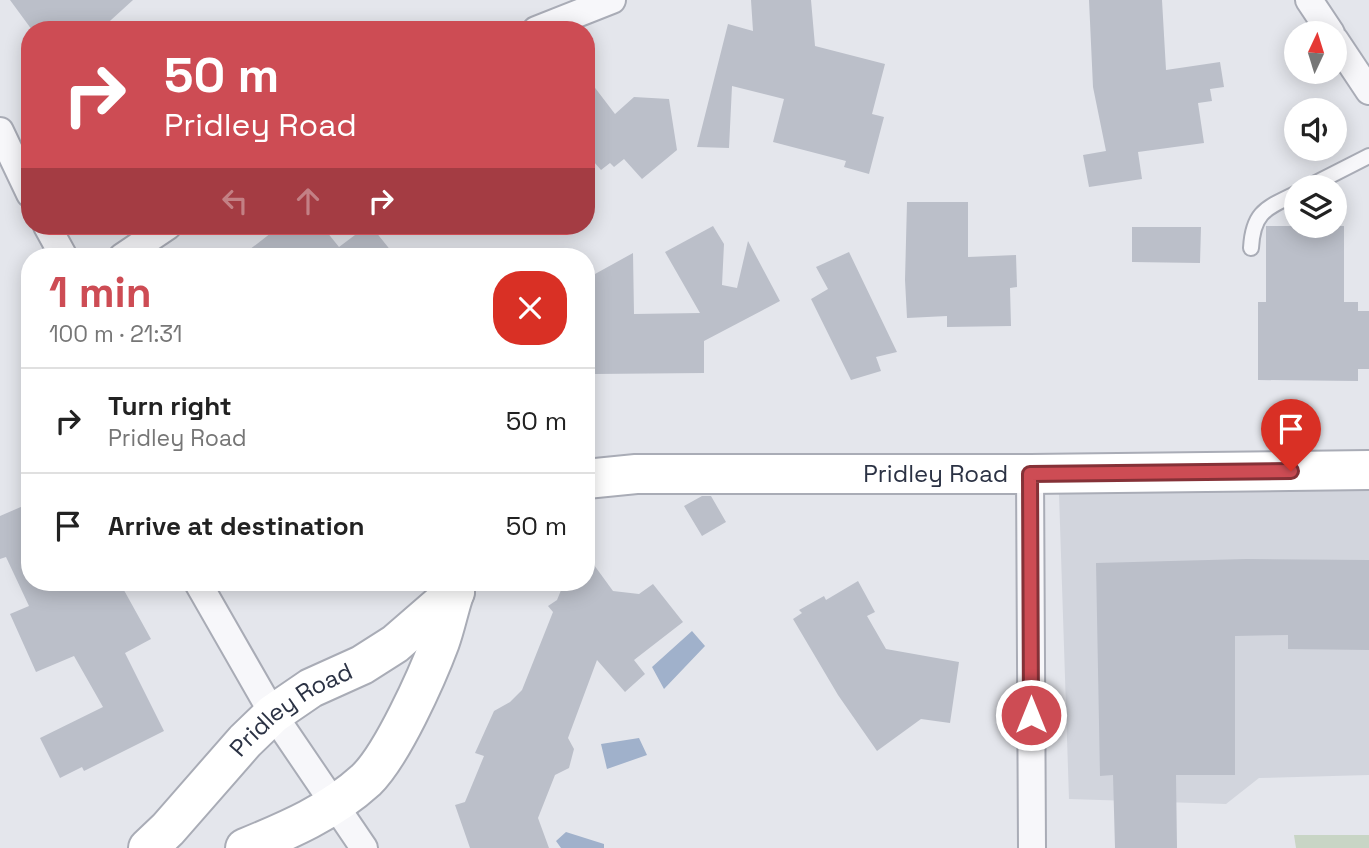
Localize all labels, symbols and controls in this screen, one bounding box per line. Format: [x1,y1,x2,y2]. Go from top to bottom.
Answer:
north arrow [1284,21,1348,84]
map controls [1284,21,1347,238]
text: 50 m [164,44,279,106]
icon: right [49,49,140,140]
button: sound [1284,98,1347,161]
text: Pridley Road [164,105,357,145]
button: layers [1284,175,1347,238]
icon: left [216,182,254,220]
icon: ahead [289,182,327,220]
icon: right [362,182,400,220]
text: 1 min [49,266,152,319]
button: close [493,271,567,345]
text: 100 m · 21:31 [49,319,182,349]
text: Turn right [108,389,232,423]
pin [1261,399,1321,471]
icon: right [49,402,87,440]
text: 50 m [506,404,567,438]
icon: arrive [1272,410,1310,448]
text: Pridley Road [108,423,247,453]
street label: Pridley Road [863,458,1008,489]
icon: arrive [49,507,87,545]
text: Arrive at destination [108,509,365,543]
text: 50 m [506,509,567,543]
street label: Pridley Road [222,655,357,763]
position arrow [994,678,1068,752]

